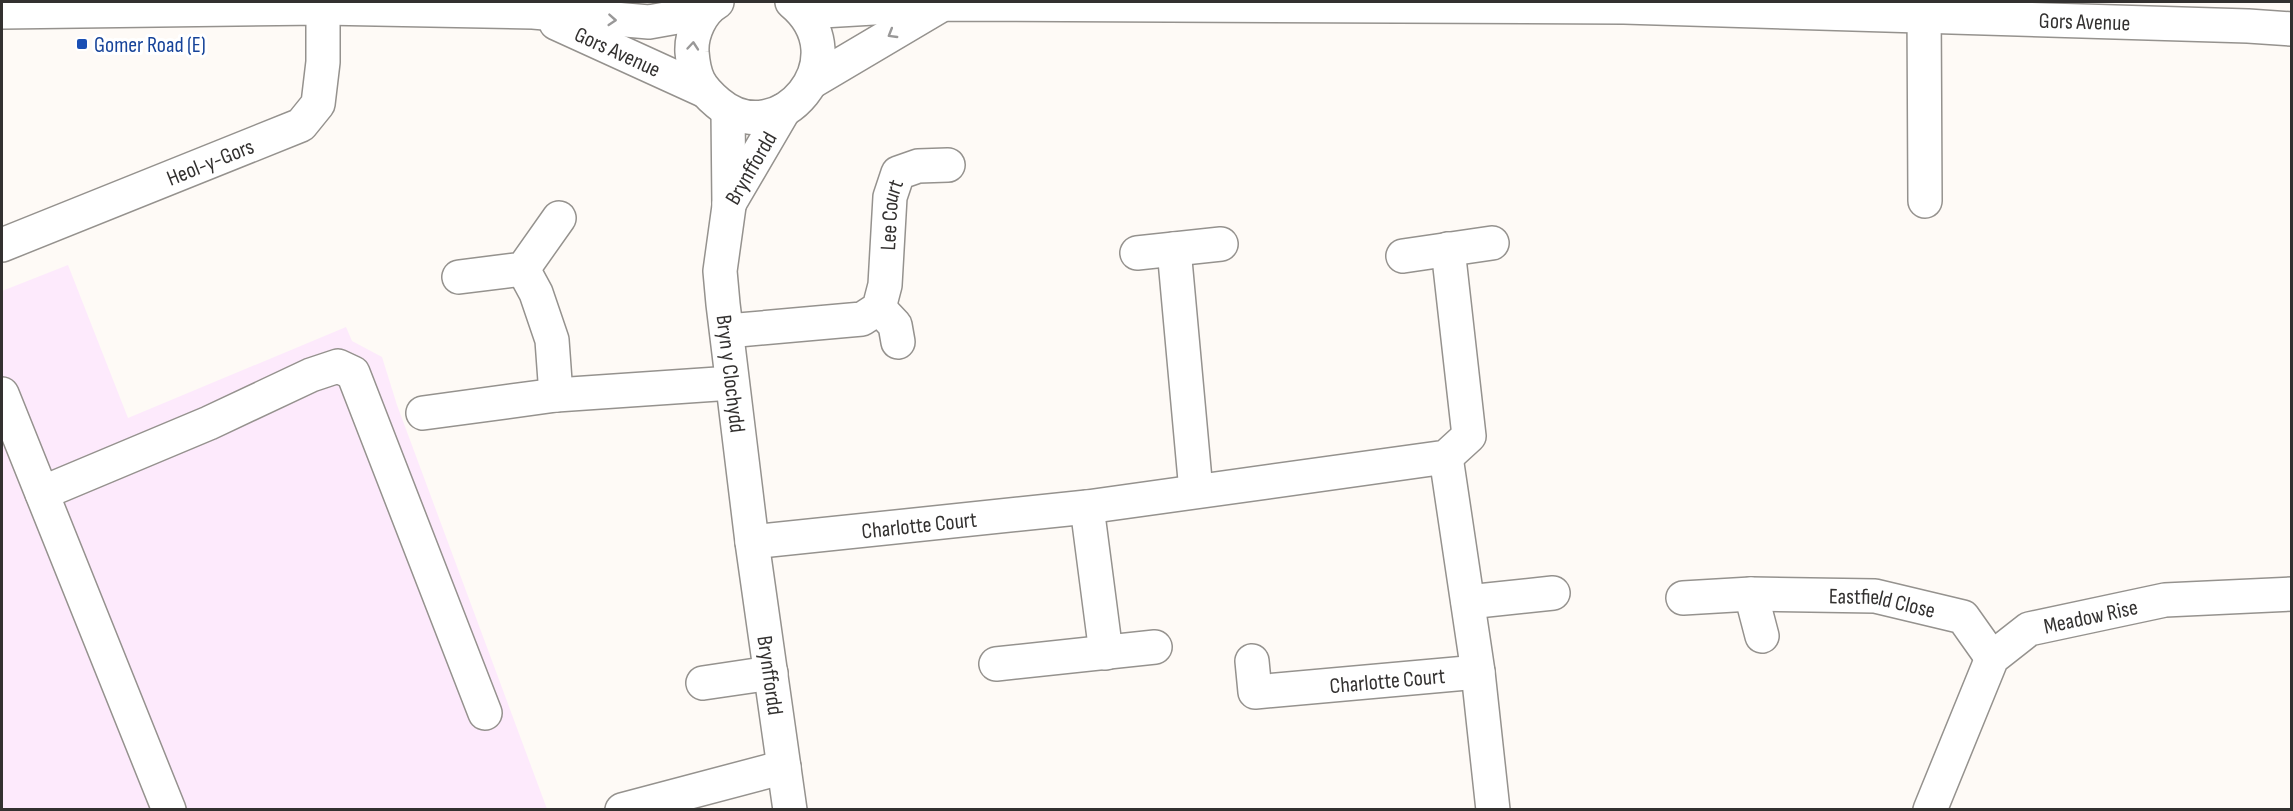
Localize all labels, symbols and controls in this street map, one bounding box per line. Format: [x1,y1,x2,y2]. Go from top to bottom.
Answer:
street label: Gors Avenue [2038,8,2131,37]
one-way arrow [608,13,617,26]
street label: Gors Avenue [570,21,664,84]
one-way arrow [888,27,898,38]
place label: Gomer Road (E) [94,32,206,59]
marker: Gomer Road (E) [75,37,89,51]
one-way arrow [686,41,699,50]
street label: Brynffordd [720,127,783,210]
street label: Heol-y-Gors [163,133,258,193]
street label: Lee Court [875,176,910,251]
street label: Bryn y Clochydd [709,313,751,434]
street label: Charlotte Court [860,507,979,545]
street label: Eastfield Close [1829,583,1938,625]
street label: Meadow Rise [2041,594,2140,641]
street label: Brynffordd [750,634,788,717]
street label: Charlotte Court [1329,663,1447,700]

